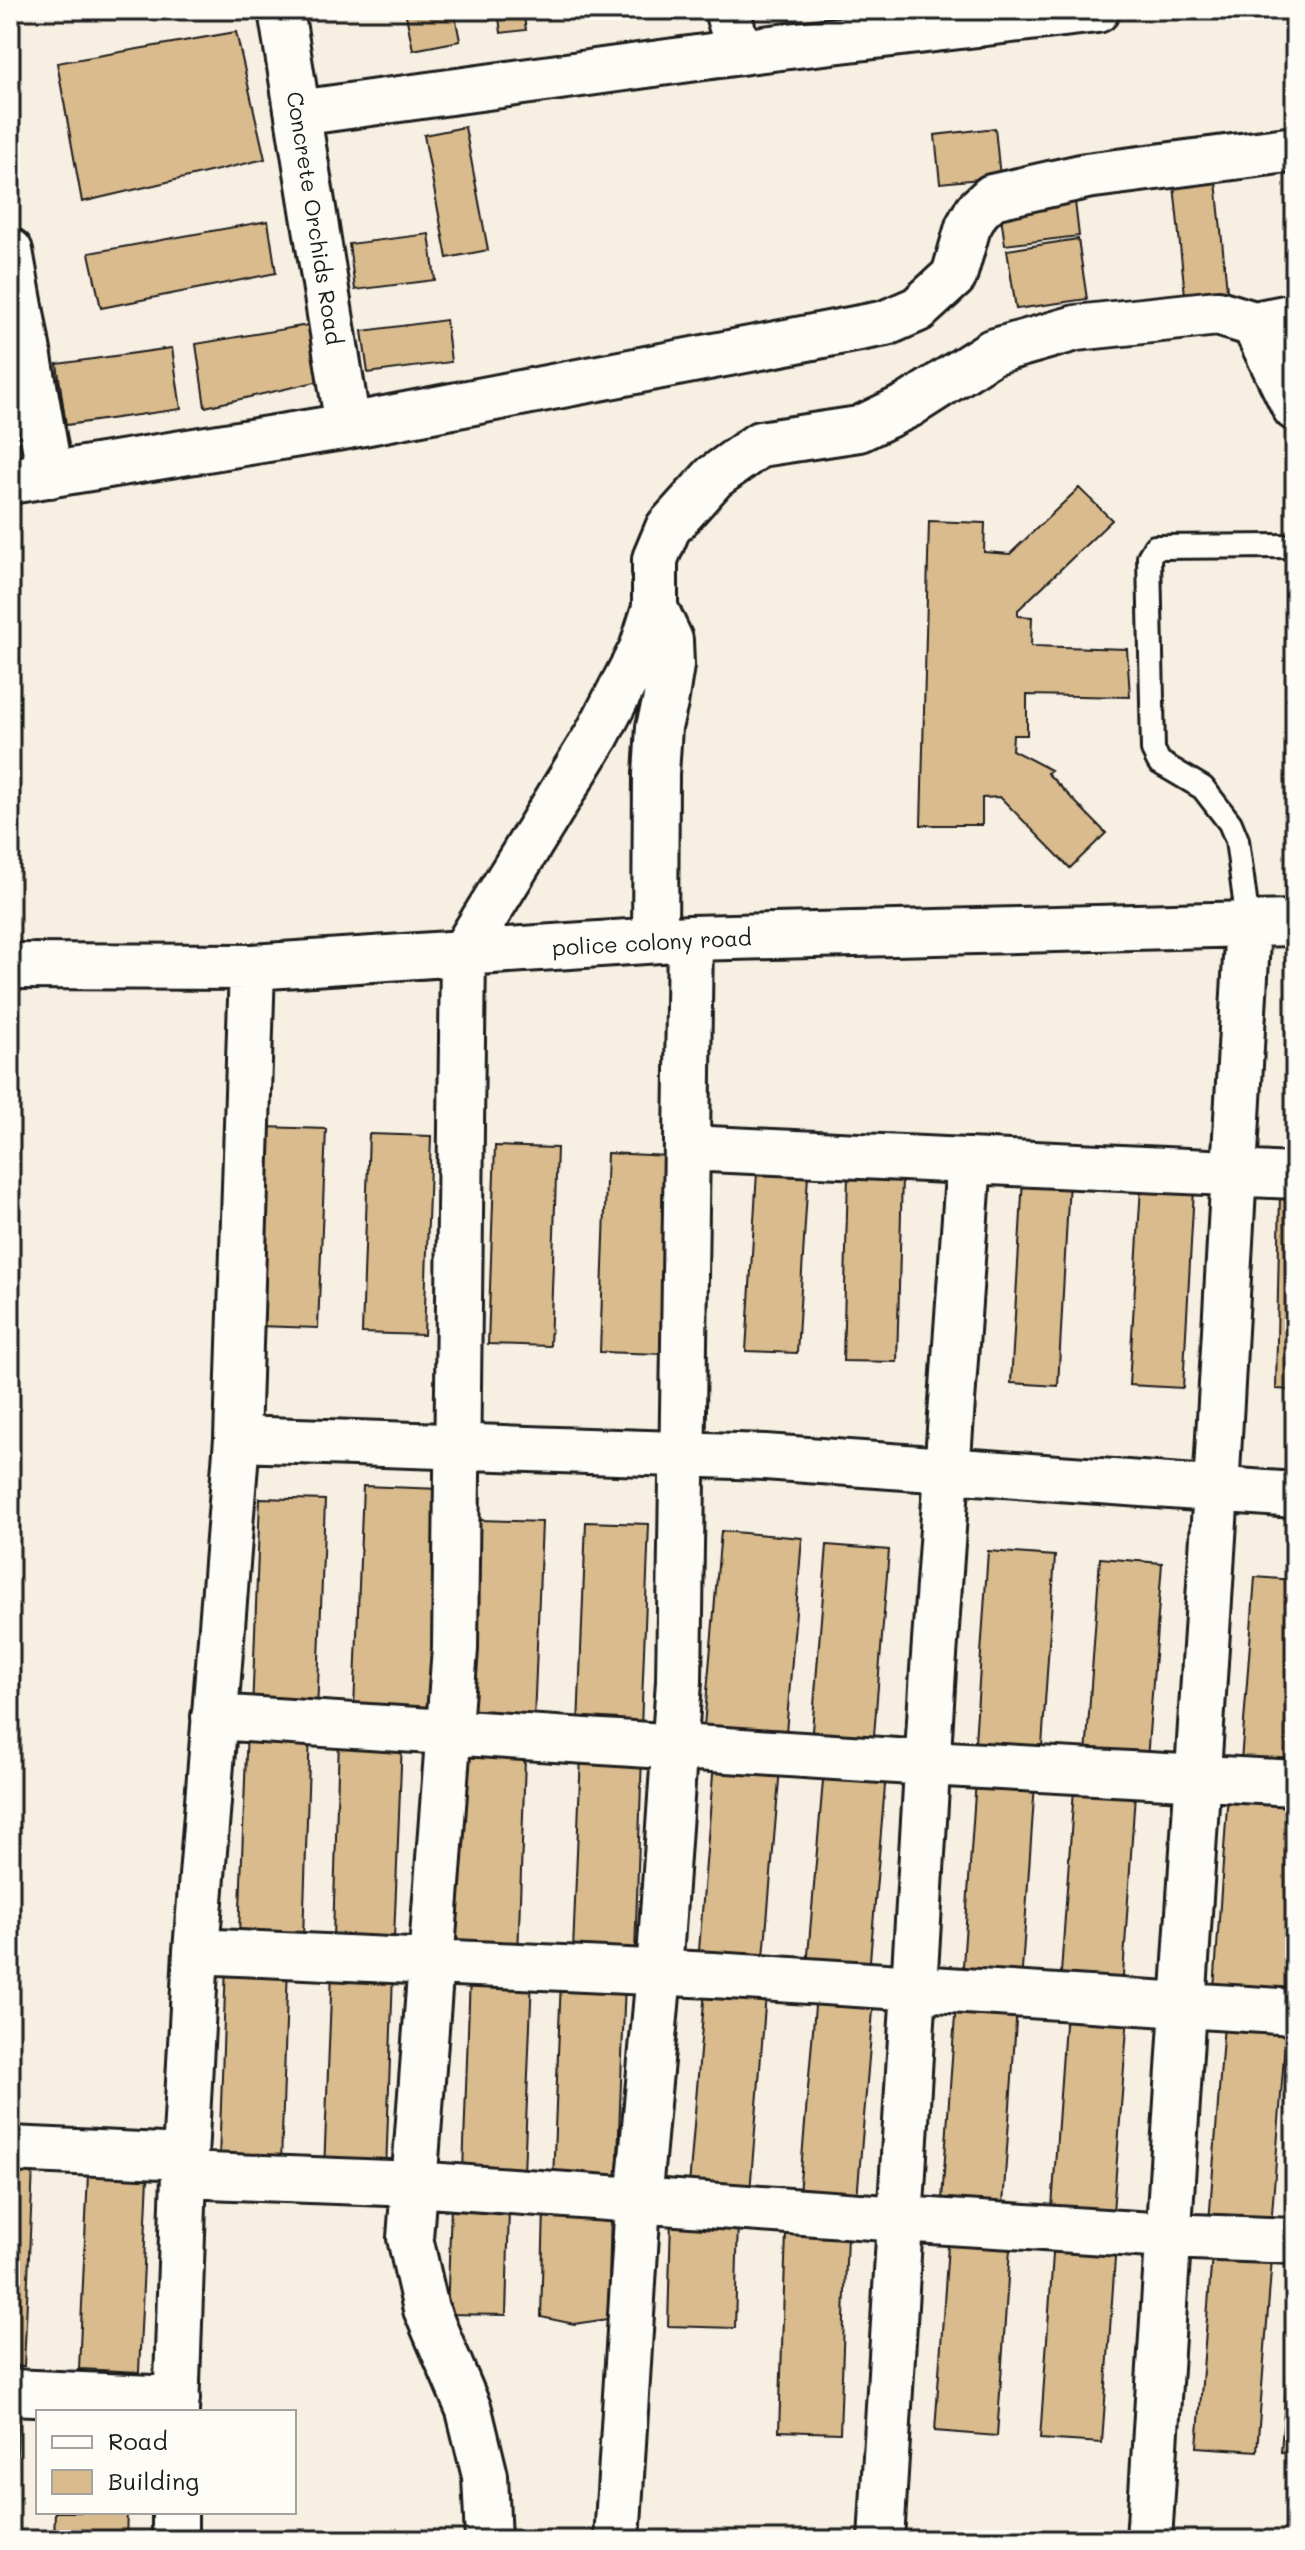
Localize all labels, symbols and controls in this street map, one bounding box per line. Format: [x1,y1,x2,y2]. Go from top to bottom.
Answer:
street label: Concrete Orchids Road [281,89,349,347]
street label: police colony road [552,922,752,962]
legend [36,2410,296,2514]
text: Road [108,2425,168,2456]
text: Building [108,2465,199,2496]

